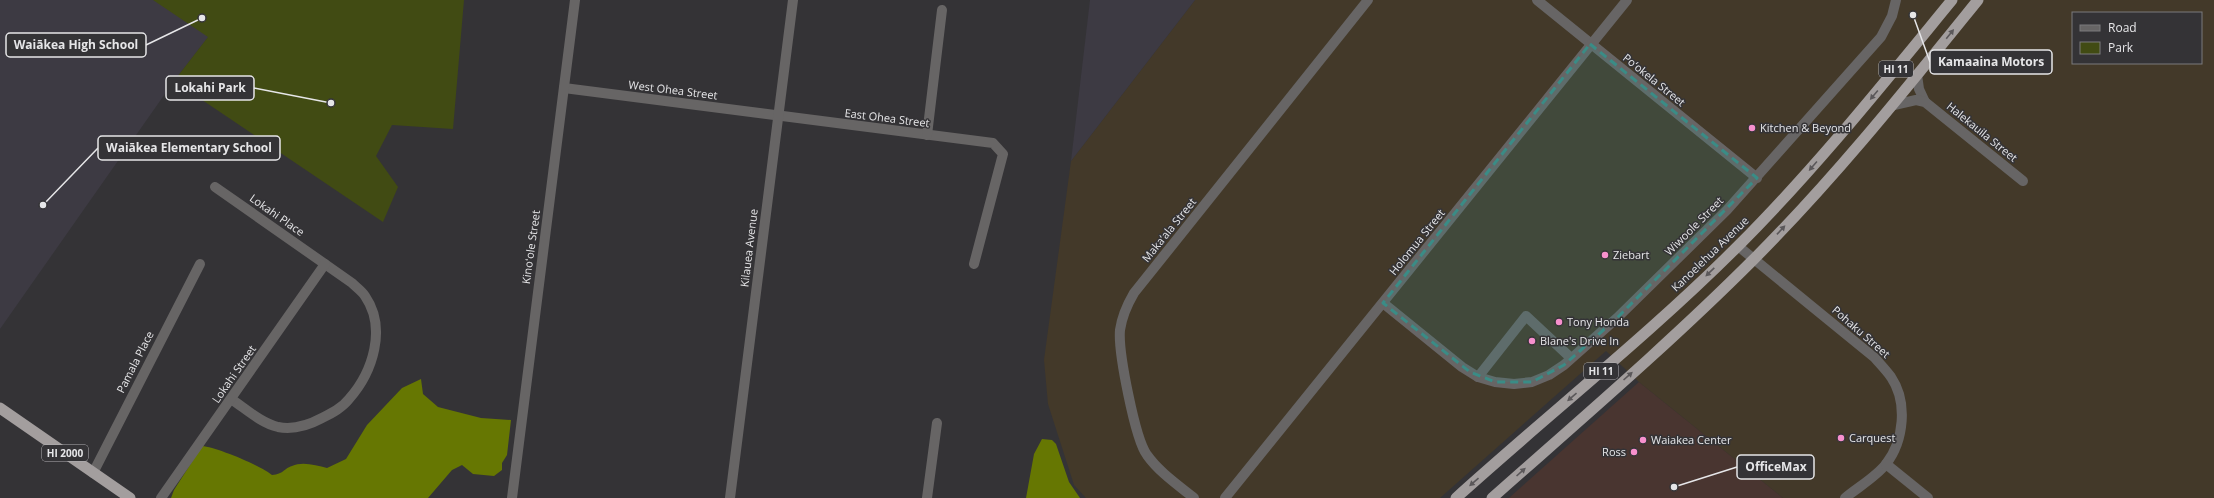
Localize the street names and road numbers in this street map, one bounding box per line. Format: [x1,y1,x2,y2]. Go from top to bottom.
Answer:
street label: Po‘okela Street [1620,50,1689,109]
road number: HI 11 [1879,61,1913,77]
street label: West Ohea Street [628,77,718,102]
street label: Halekauila Street [1944,98,2021,165]
street label: East Ohea Street [844,105,930,130]
street label: Lokahi Place [247,190,308,239]
street label: Wiwoole Street [1661,193,1726,258]
street label: Maka‘ala Street [1138,194,1199,265]
street label: Holomua Street [1385,206,1448,278]
street label: Kilauea Avenue [736,208,761,288]
street label: Kinoʻole Street [518,209,543,285]
street label: Kanoelehua Avenue [1668,213,1752,295]
street label: Pohaku Street [1829,302,1894,361]
street label: Pamala Place [112,328,157,395]
street label: Lokahi Street [208,342,259,406]
road number: HI 11 [1584,363,1618,379]
road number: HI 2000 [42,445,88,461]

